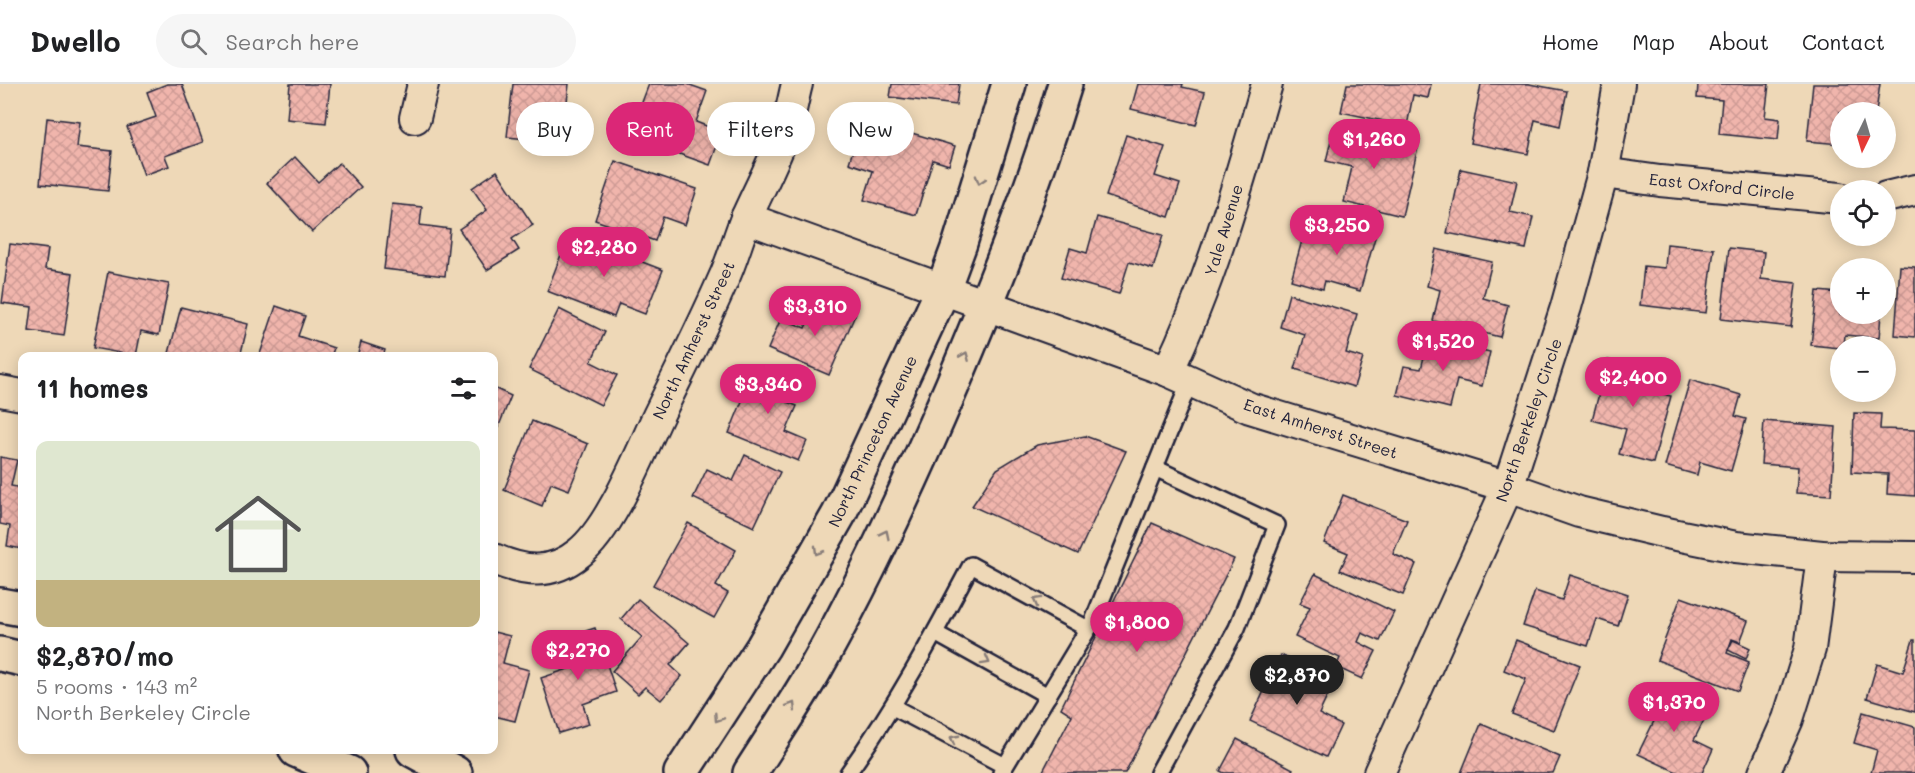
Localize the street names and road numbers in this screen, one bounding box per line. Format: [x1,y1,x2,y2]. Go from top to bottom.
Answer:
street label: East Oxford Circle [1648,168,1796,204]
street label: Yale Avenue [1199,182,1247,278]
street label: North Amherst Street [647,258,739,422]
street label: North Berkeley Circle [1490,335,1566,505]
street label: North Princeton Avenue [823,352,921,530]
street label: East Amherst Street [1241,393,1401,463]

